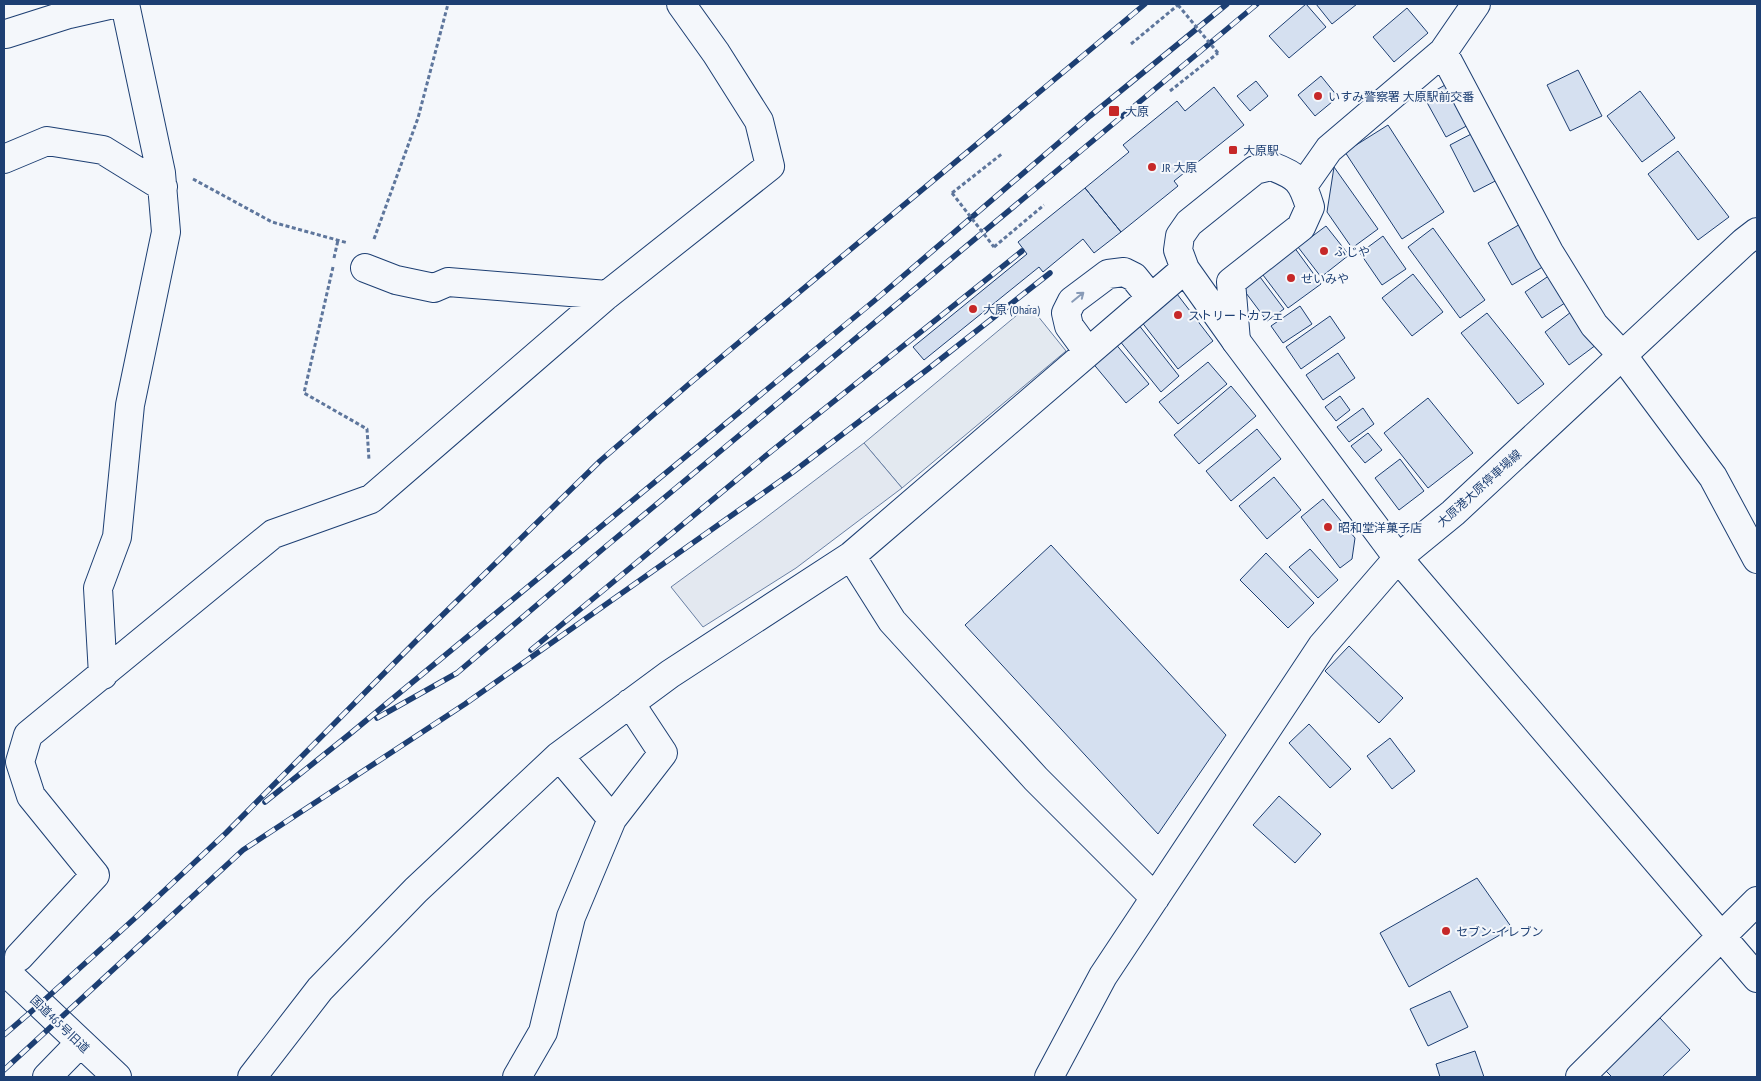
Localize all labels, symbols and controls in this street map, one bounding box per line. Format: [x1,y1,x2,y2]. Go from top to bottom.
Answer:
place label: いすみ警察署 大原駅前交番 [1328,89,1475,104]
marker: いすみ警察署 大原駅前交番 [1312,90,1324,102]
marker: 大原 [1107,104,1121,118]
place label: 大原 [1125,104,1149,119]
place label: 大原駅 [1243,143,1279,158]
marker: 大原駅 [1227,144,1239,156]
place label: JR 大原 [1161,160,1197,175]
marker: JR 大原 [1146,161,1158,173]
place label: ふじや [1334,244,1370,259]
marker: ふじや [1318,245,1330,257]
place label: せいみや [1301,271,1349,286]
marker: せいみや [1285,272,1297,284]
one-way arrow [1071,292,1084,303]
place label: 大原 (Ohara) [983,302,1040,317]
marker: 大原 (Ohara) [967,303,979,315]
place label: ストリートカフェ [1188,308,1284,323]
marker: ストリートカフェ [1172,309,1184,321]
street label: 大原港大原停車場線 [1434,446,1524,530]
place label: 昭和堂洋菓子店 [1338,520,1422,535]
marker: 昭和堂洋菓子店 [1322,521,1334,533]
place label: セブン-イレブン [1456,924,1544,939]
marker: セブン-イレブン [1440,925,1452,937]
street label: 国道465号旧道 [27,992,93,1056]

